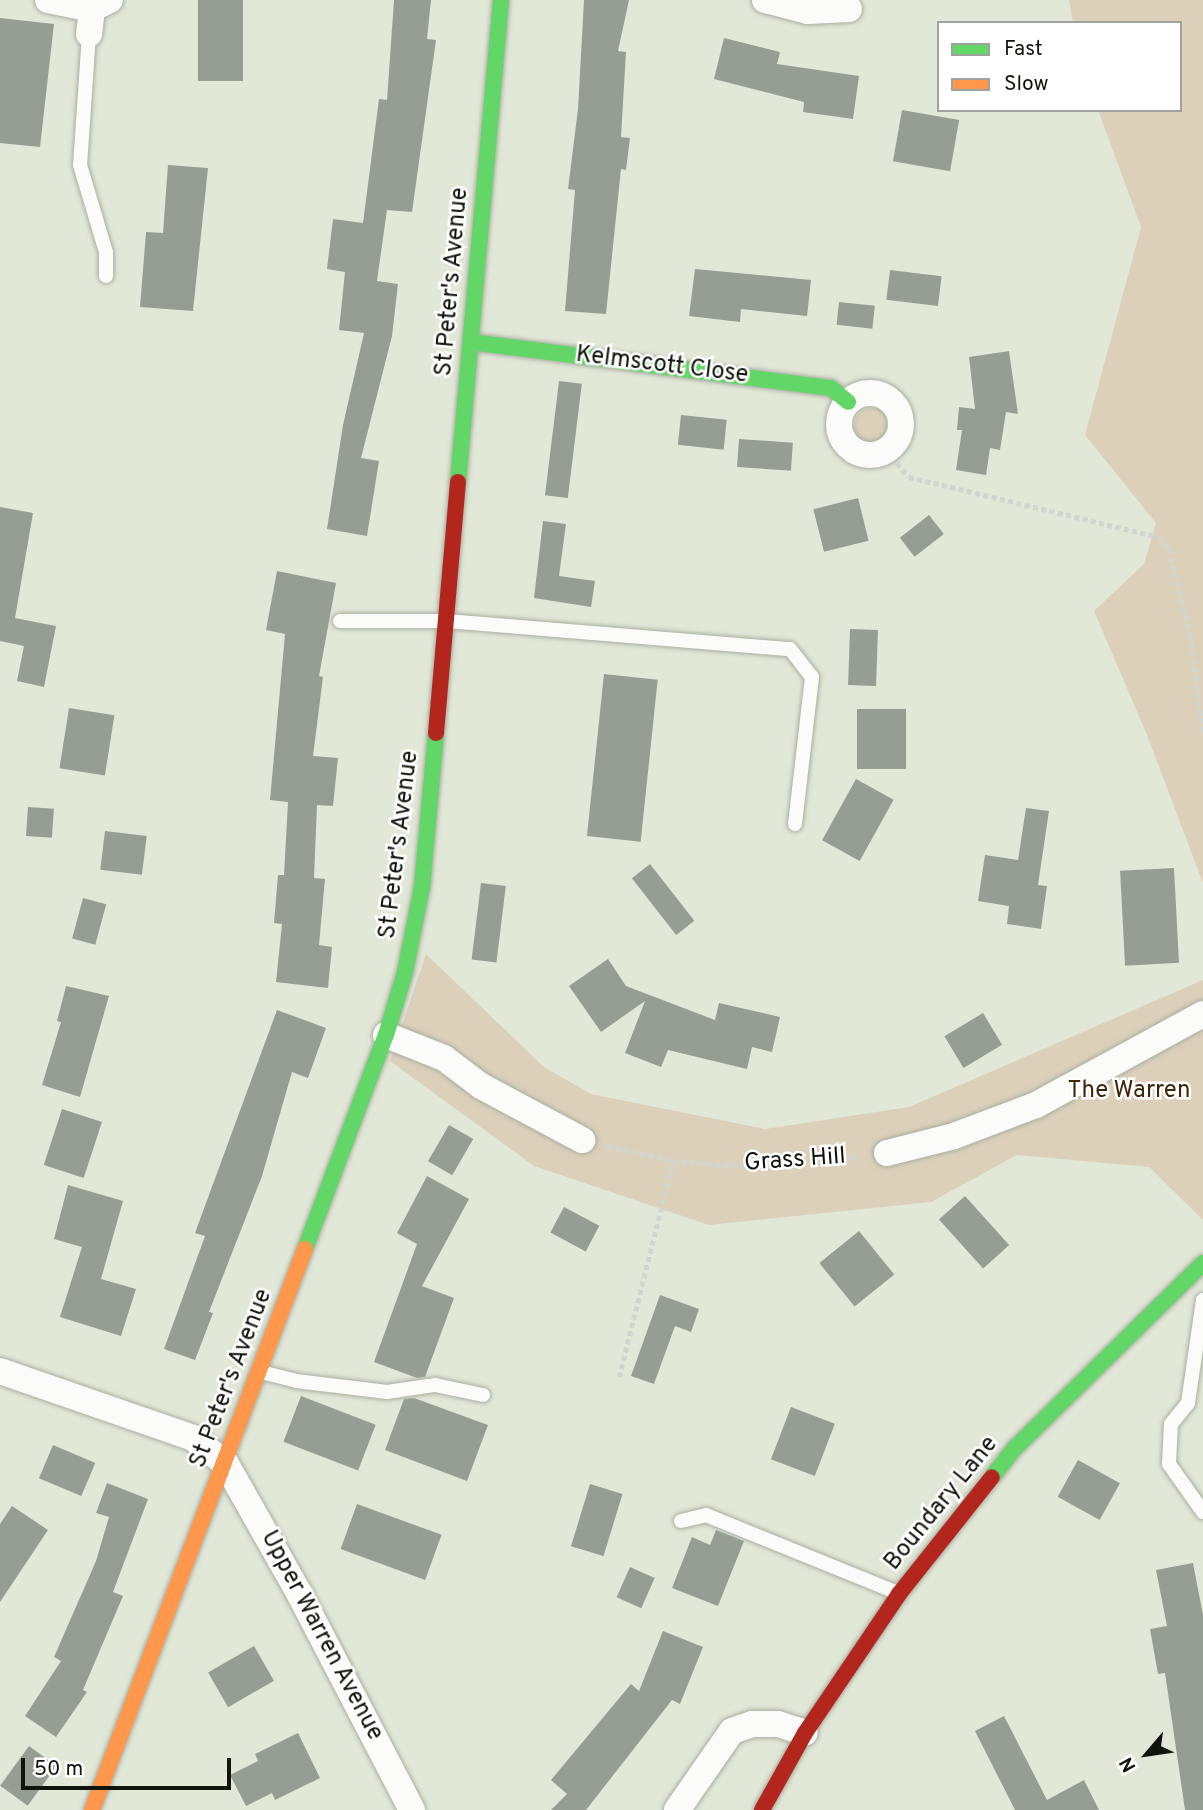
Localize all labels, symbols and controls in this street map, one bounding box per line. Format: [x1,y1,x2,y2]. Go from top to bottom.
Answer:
legend [937,21,1182,112]
text: Fast [1004,36,1043,63]
text: Slow [1004,71,1049,98]
street label: St Peter's Avenue [430,186,476,378]
street label: Kelmscott Close [574,341,750,391]
street label: St Peter's Avenue [374,749,426,941]
park label: The Warren [1067,1078,1191,1106]
street label: Grass Hill [743,1143,847,1179]
street label: St Peter's Avenue [184,1285,280,1473]
street label: Boundary Lane [879,1431,1005,1577]
street label: Upper Warren Avenue [253,1525,389,1747]
north arrow [1112,1719,1182,1789]
scale bar [24,1744,234,1788]
text: N [1115,1752,1142,1776]
text: 50 m [34,1756,83,1783]

